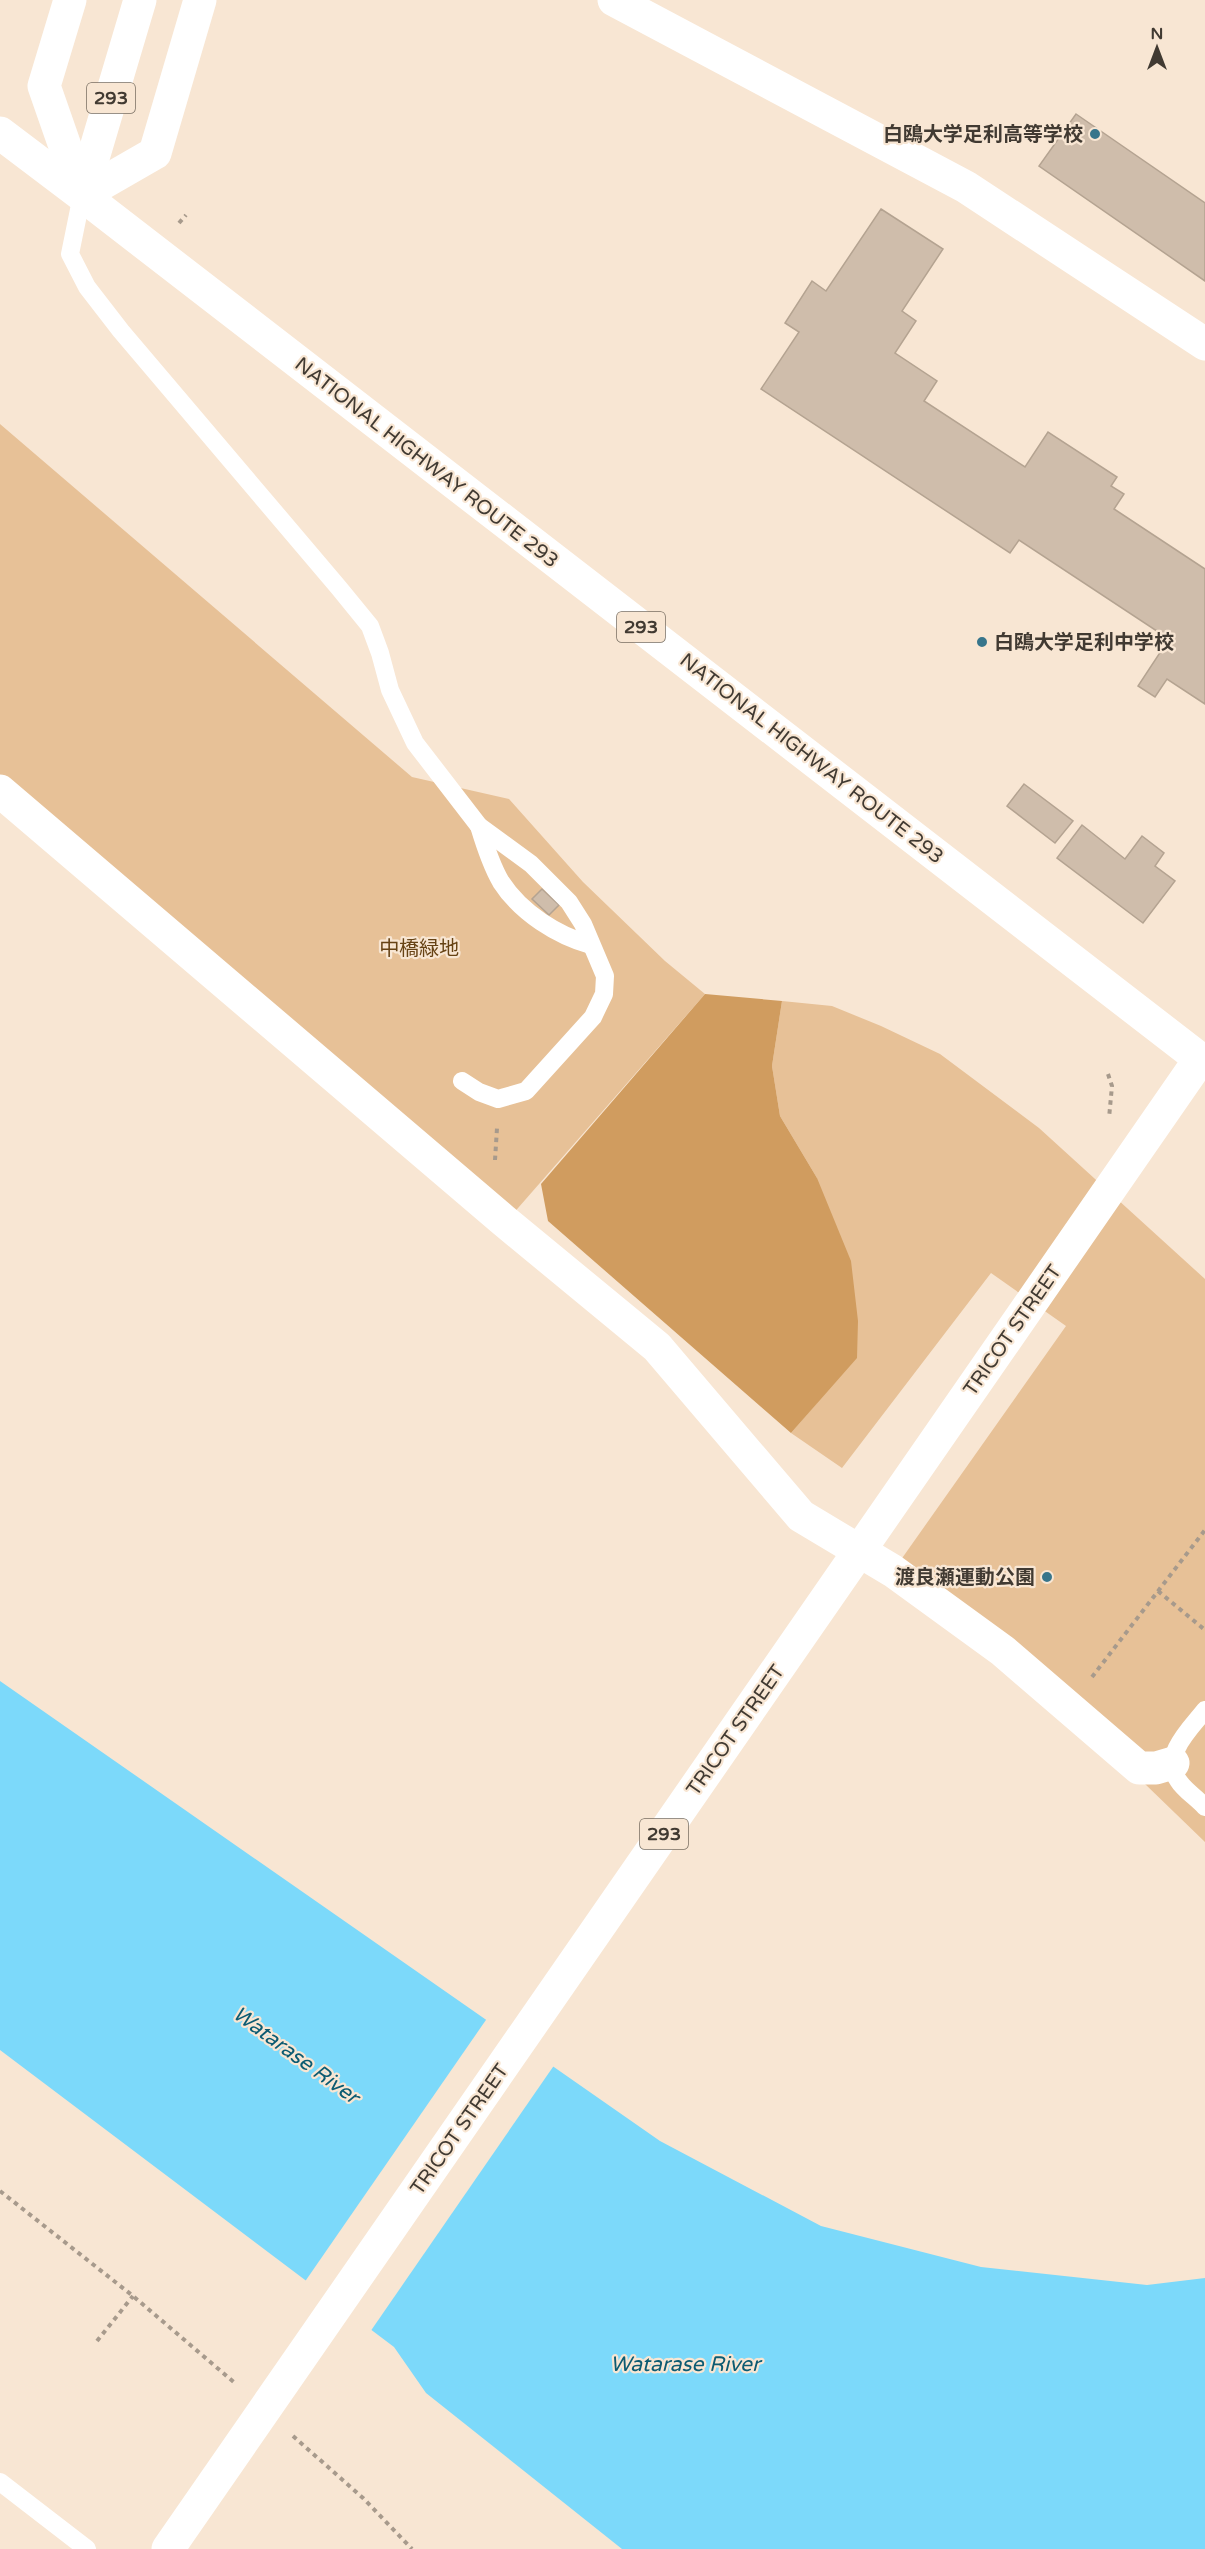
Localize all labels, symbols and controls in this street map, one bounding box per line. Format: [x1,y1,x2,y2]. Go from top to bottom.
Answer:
north arrow [1127,18,1187,78]
text: N [1151,24,1163,44]
road number: 293 [87,83,135,113]
place label: 白鴎大学足利高等学校 [883,123,1083,147]
marker: 白鴎大学足利高等学校 [1088,127,1102,141]
street label: NATIONAL HIGHWAY ROUTE 293 [290,352,563,573]
road number: 293 [617,612,665,642]
place label: 白鴎大学足利中学校 [994,631,1174,655]
marker: 白鴎大学足利中学校 [975,635,989,649]
street label: NATIONAL HIGHWAY ROUTE 293 [675,648,948,869]
park label: 中橋緑地 [379,937,459,961]
street label: TRICOT STREET [959,1260,1067,1401]
place label: 渡良瀬運動公園 [895,1566,1035,1590]
marker: 渡良瀬運動公園 [1040,1570,1054,1584]
street label: TRICOT STREET [682,1660,790,1801]
road number: 293 [640,1819,688,1849]
water label: Watarase River [228,2001,366,2111]
street label: TRICOT STREET [406,2059,514,2200]
water label: Watarase River [610,2352,763,2377]

